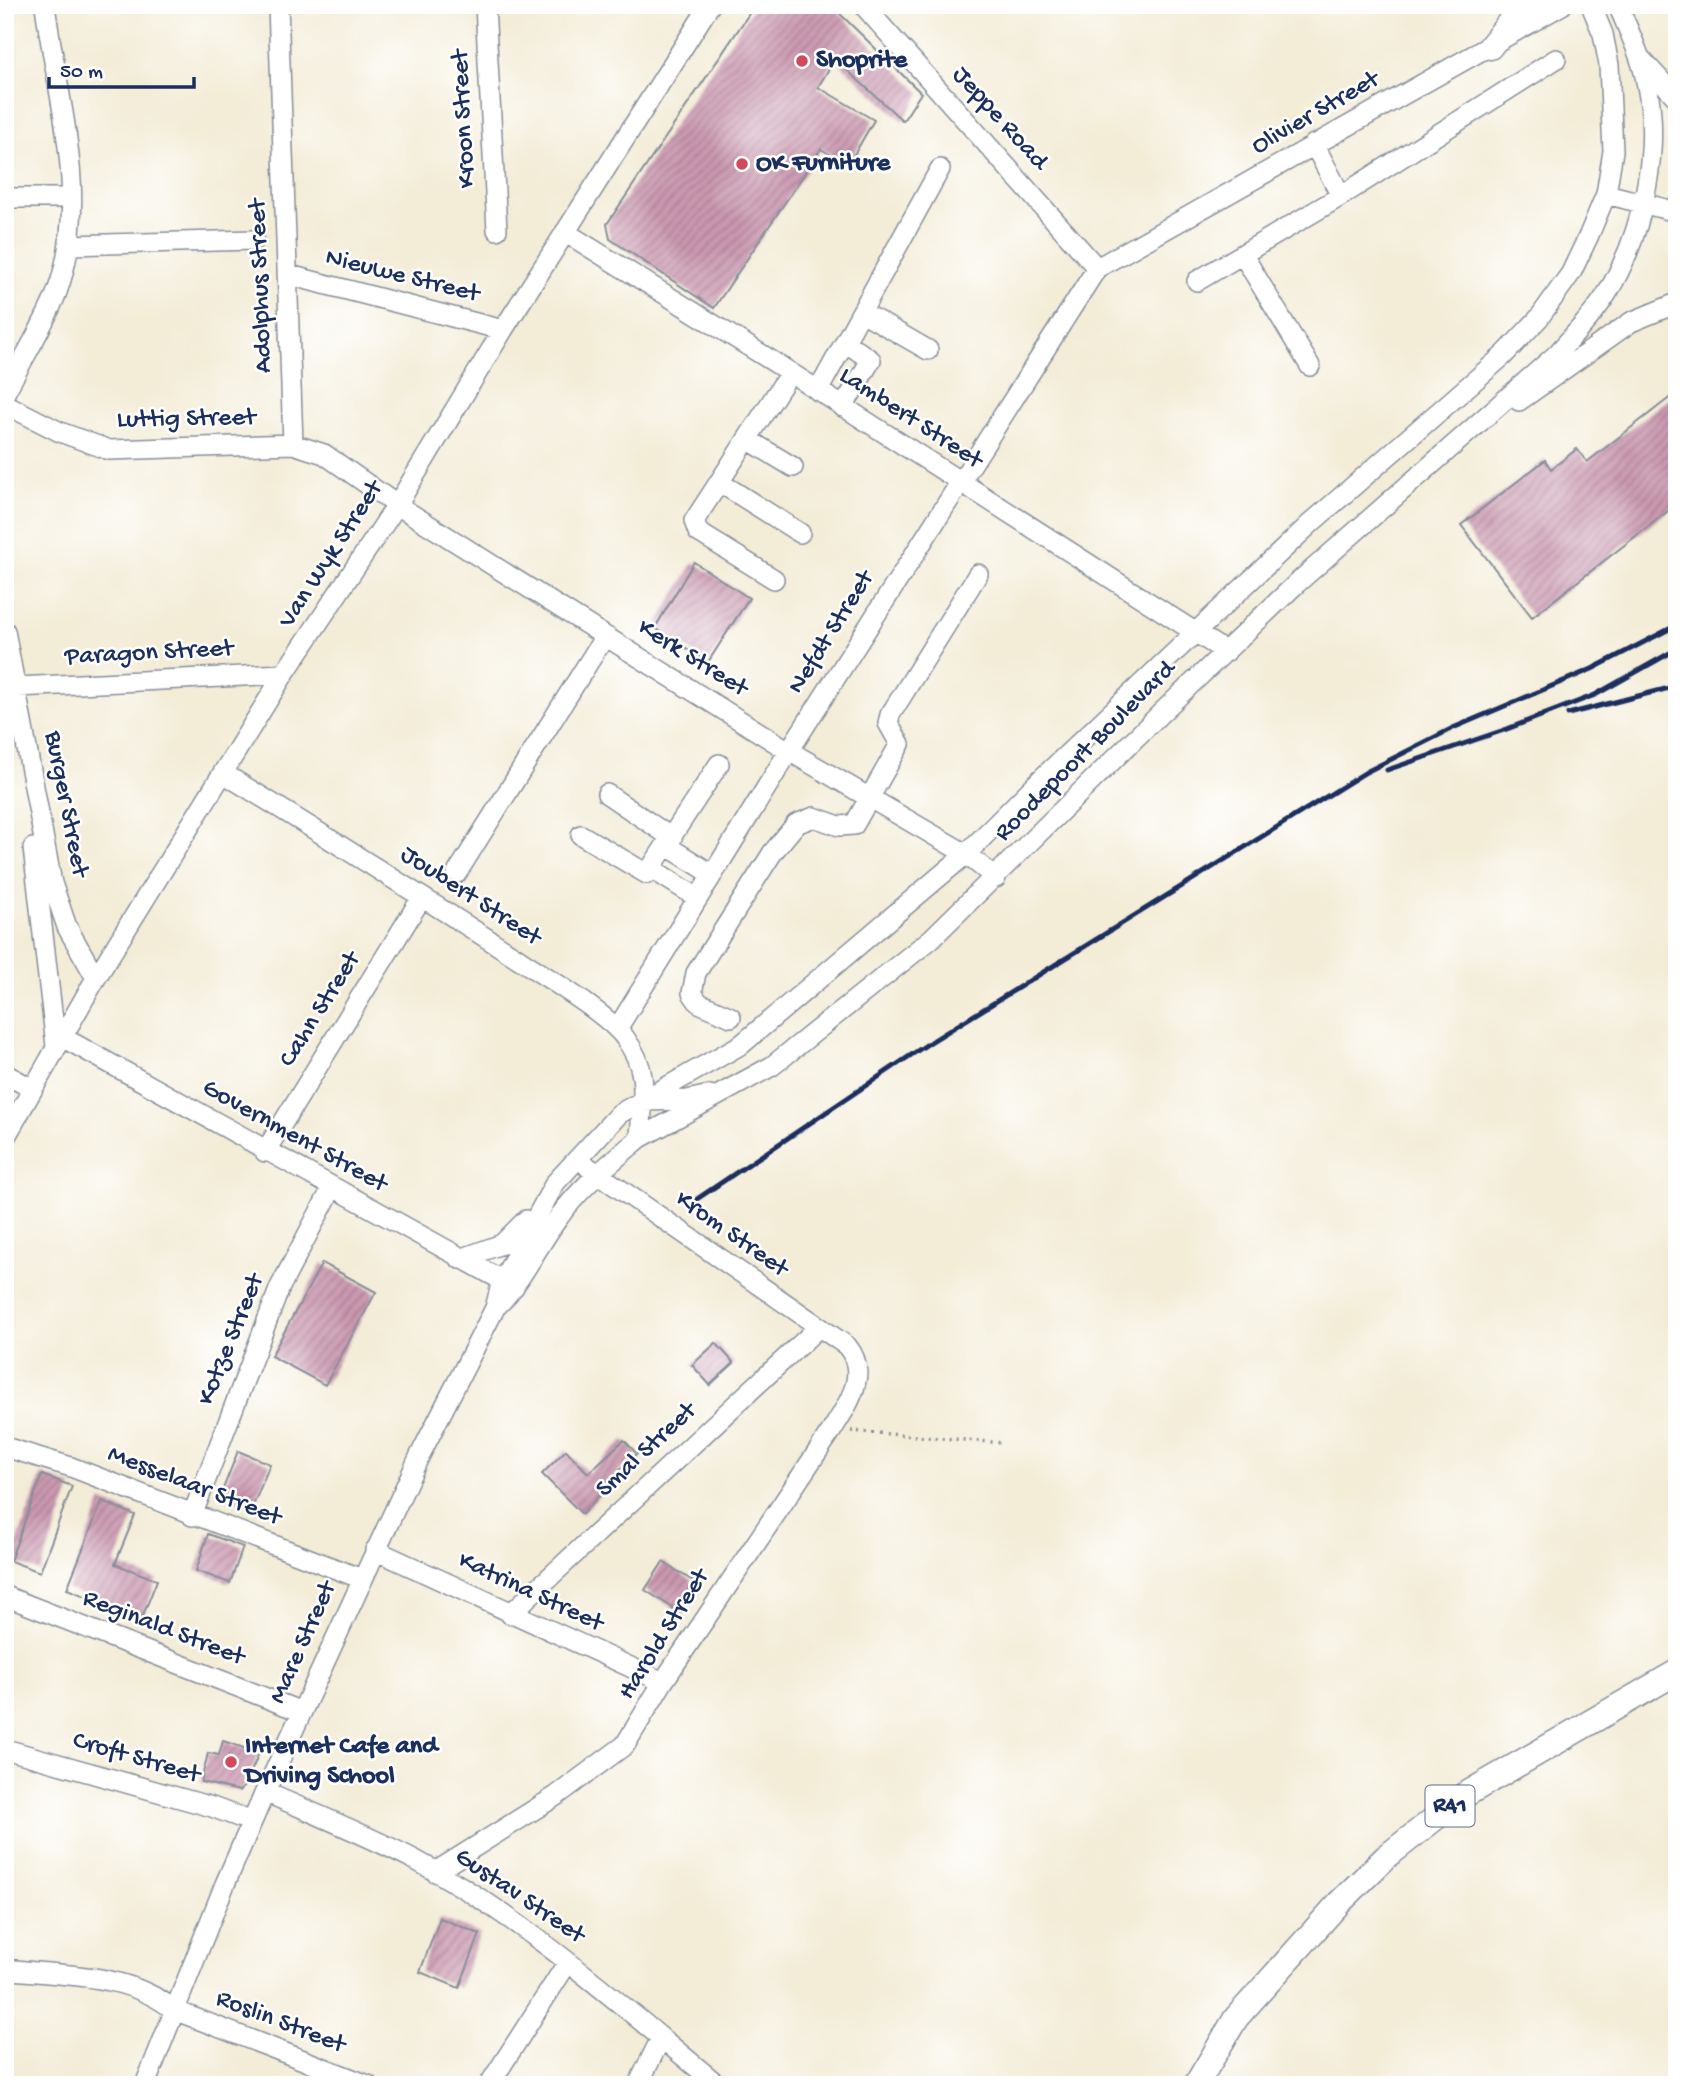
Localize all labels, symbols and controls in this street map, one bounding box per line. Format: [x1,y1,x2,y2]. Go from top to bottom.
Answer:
scale bar [49,46,194,90]
place label: Shoprite [816,46,909,77]
street label: Kroon Street [446,47,484,189]
marker: Shoprite [794,53,810,69]
text: 50 m [60,61,103,86]
street label: Jeppe Road [944,61,1055,179]
street label: Olivier Street [1247,64,1387,163]
place label: OK Furniture [756,149,892,180]
marker: OK Furniture [734,156,750,172]
street label: Adolphus Street [243,196,281,373]
street label: Nieuwe Street [322,243,484,312]
street label: Lambert Street [832,361,990,478]
street label: Luttig Street [116,403,258,437]
street label: Van Wyk Street [272,474,392,635]
street label: Nefdt Street [782,564,883,700]
street label: Kerk Street [631,613,755,706]
street label: Paragon Street [63,634,236,674]
street label: Roodepoort Boulevard [989,654,1184,849]
street label: Burger Street [36,728,95,882]
street label: Joubert Street [394,840,548,955]
street label: Cahn Street [273,945,370,1073]
street label: Government Street [196,1073,394,1202]
street label: Krom Street [668,1185,795,1287]
street label: Kotze Street [192,1268,273,1410]
street label: Smal Street [590,1395,705,1505]
street label: Messelaar Street [103,1440,287,1535]
street label: Katrina Street [453,1546,610,1641]
street label: Harold Street [613,1562,719,1706]
street label: Mare Street [263,1575,346,1709]
street label: Reginald Street [78,1584,250,1675]
street label: Croft Street [69,1726,205,1793]
place label: Internet Cafe and Driving School [243,1732,440,1793]
marker: Internet Cafe and Driving School [223,1754,239,1770]
road number: R41 [1426,1786,1474,1826]
street label: Gustav Street [448,1842,592,1953]
street label: Roslin Street [211,1984,351,2063]

